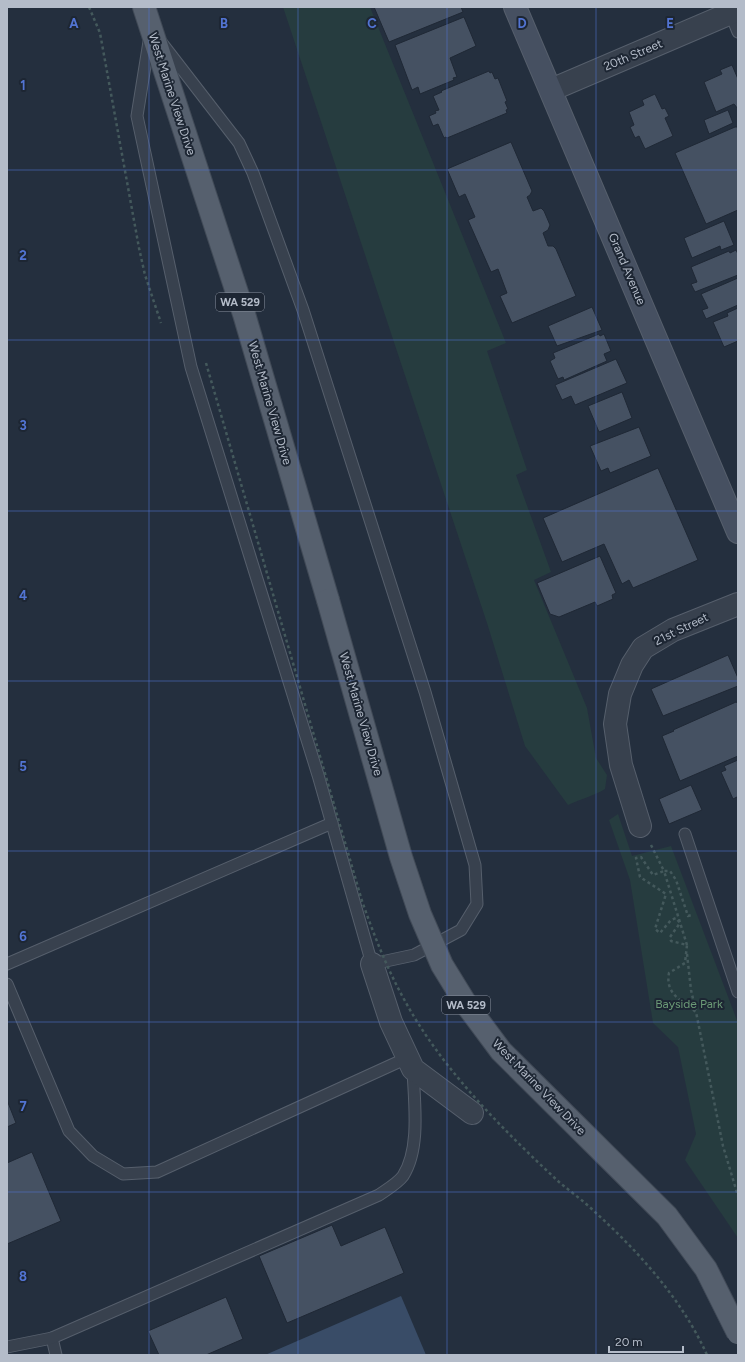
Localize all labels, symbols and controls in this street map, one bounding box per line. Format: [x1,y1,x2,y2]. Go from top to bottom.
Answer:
text: A [69,16,79,31]
text: B [220,16,228,31]
text: C [367,16,377,31]
text: D [517,16,527,31]
text: E [666,16,674,31]
street label: West Marine View Drive [146,31,199,157]
street label: 20th Street [602,36,665,74]
text: 1 [20,78,26,93]
street label: Grand Avenue [606,231,649,307]
text: 2 [19,248,27,263]
road number: WA 529 [216,293,264,311]
street label: West Marine View Drive [246,340,294,467]
text: 3 [19,418,27,433]
text: 4 [19,588,27,603]
street label: 21st Street [652,610,711,648]
street label: West Marine View Drive [337,651,385,778]
text: 5 [19,759,27,774]
text: 6 [19,929,27,944]
road number: WA 529 [442,996,490,1014]
park label: Bayside Park [655,997,723,1011]
street label: West Marine View Drive [490,1036,589,1138]
text: 7 [19,1099,27,1114]
text: 8 [19,1269,27,1284]
scale bar [609,1328,683,1354]
text: 20 m [615,1335,643,1349]

